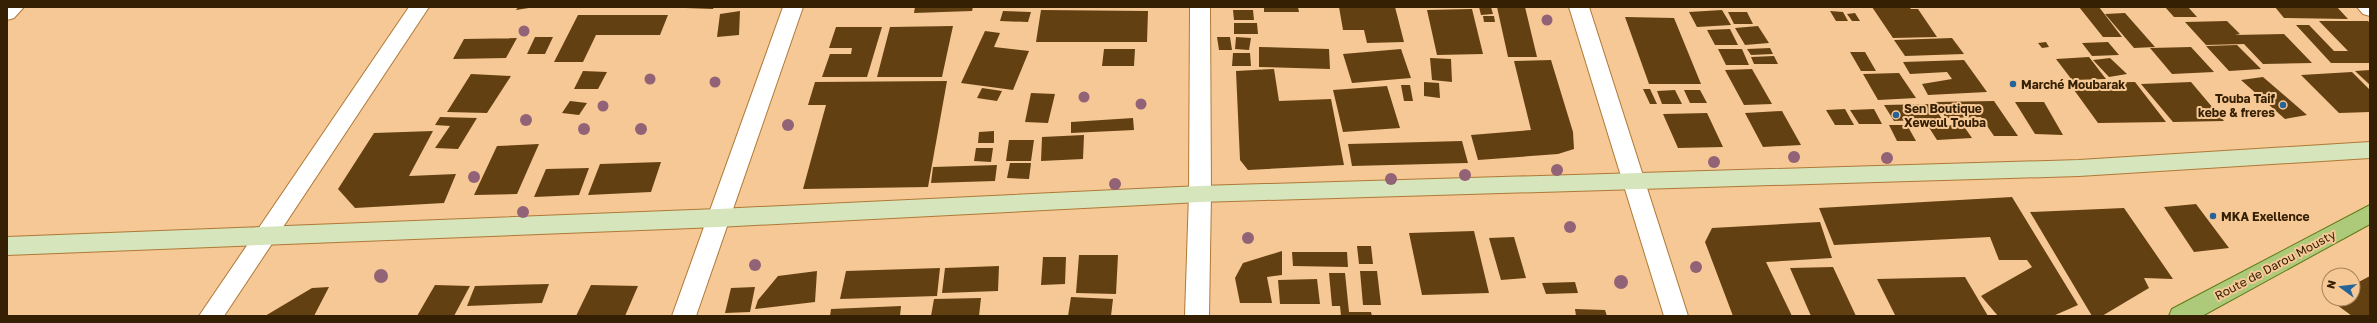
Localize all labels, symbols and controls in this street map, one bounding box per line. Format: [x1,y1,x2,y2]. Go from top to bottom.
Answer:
place label: Marché Moubarak [2021,77,2125,92]
marker: Marché Moubarak [2008,79,2018,89]
place label: Touba Taif kebe & freres [2198,91,2276,120]
marker: Touba Taif kebe & freres [2278,100,2288,110]
place label: Sen Boutique Xeweul Touba [1904,101,1986,130]
marker: Sen Boutique Xeweul Touba [1891,110,1901,120]
place label: MKA Exellence [2221,209,2310,224]
marker: MKA Exellence [2208,211,2218,221]
street label: Route de Darou Mousty [2212,227,2338,303]
north arrow [2321,267,2361,307]
text: N [2323,279,2338,290]

